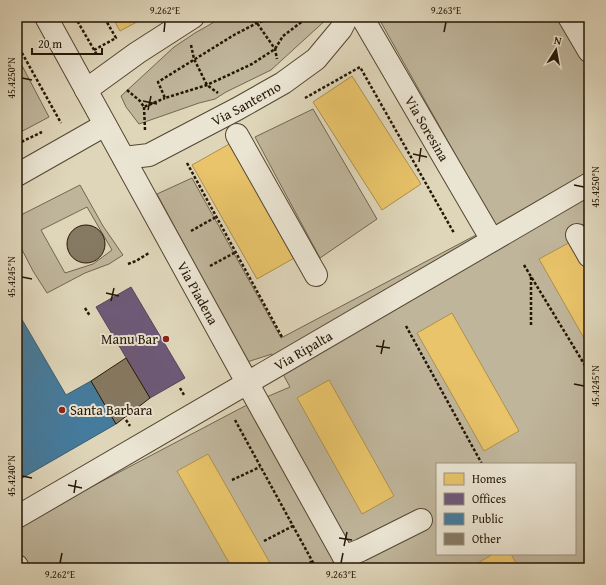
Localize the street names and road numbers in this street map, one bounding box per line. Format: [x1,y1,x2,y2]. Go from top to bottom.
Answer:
street label: Via Santerno [208,76,284,131]
street label: Via Soresina [400,92,454,165]
street label: Via Piadena [172,258,224,329]
street label: Via Ripalta [270,325,336,375]

